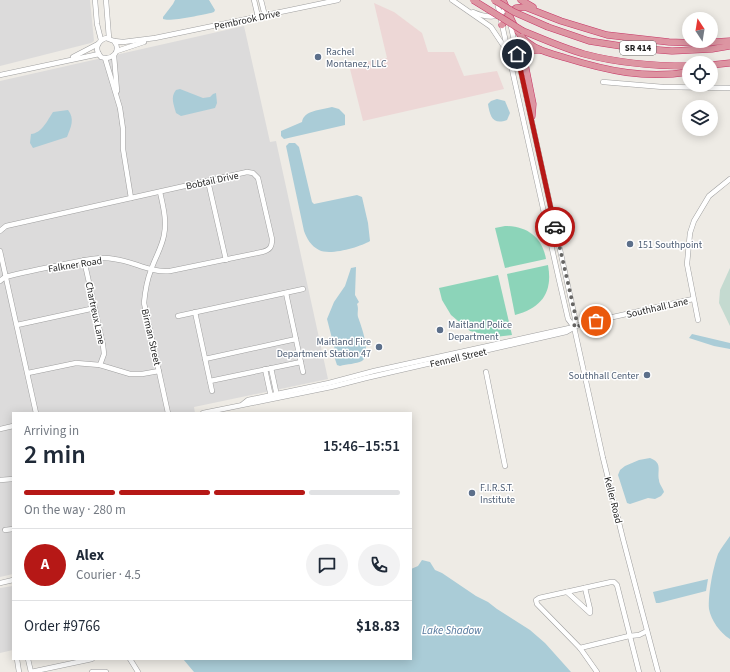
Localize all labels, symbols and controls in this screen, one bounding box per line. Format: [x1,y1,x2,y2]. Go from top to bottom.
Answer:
street label: Pembrook Drive [213,6,281,34]
north arrow [682,12,718,48]
map controls [682,12,718,136]
pin [500,37,534,71]
road number: SR 414 [620,41,656,55]
icon: home [506,43,528,65]
place label: Rachel Montanez, LLC [326,45,387,71]
marker: Rachel Montanez, LLC [313,52,323,62]
button: locate [682,56,718,92]
button: layers [682,100,718,136]
street label: Bobtail Drive [185,169,240,193]
courier [535,207,575,247]
icon: car [544,216,566,238]
place label: 151 Southpoint [638,238,703,252]
marker: 151 Southpoint [625,239,635,249]
street label: Falkner Road [47,254,103,276]
street label: Chartreux Lane [82,281,108,346]
street label: Southhall Lane [625,294,689,322]
pin [579,304,613,338]
street label: Birman Street [138,308,164,367]
icon: bag [585,310,607,332]
place label: Maitland Police Department [448,318,512,344]
marker: Maitland Police Department [435,325,445,335]
place label: Maitland Fire Department Station 47 [277,335,371,361]
marker: Maitland Fire Department Station 47 [374,342,384,352]
street label: Fennell Street [428,345,489,371]
place label: Southhall Center [569,369,640,383]
marker: Southhall Center [642,370,652,380]
text: Arriving in [24,422,79,440]
text: 2 min [24,436,86,473]
text: 15:46–15:51 [323,436,400,457]
street label: Keller Road [600,475,626,525]
place label: F.I.R.S.T. Institute [480,481,515,507]
marker: F.I.R.S.T. Institute [467,488,477,498]
text: On the way · 280 m [24,501,126,519]
button: chat [306,544,348,586]
button: phone [358,544,400,586]
text: Alex [76,545,104,566]
text: A [41,554,49,575]
text: Courier · 4.5 [76,566,141,584]
text: Order #9766 [24,616,100,637]
text: $18.83 [356,616,400,637]
water label: Lake Shadow [422,623,482,638]

